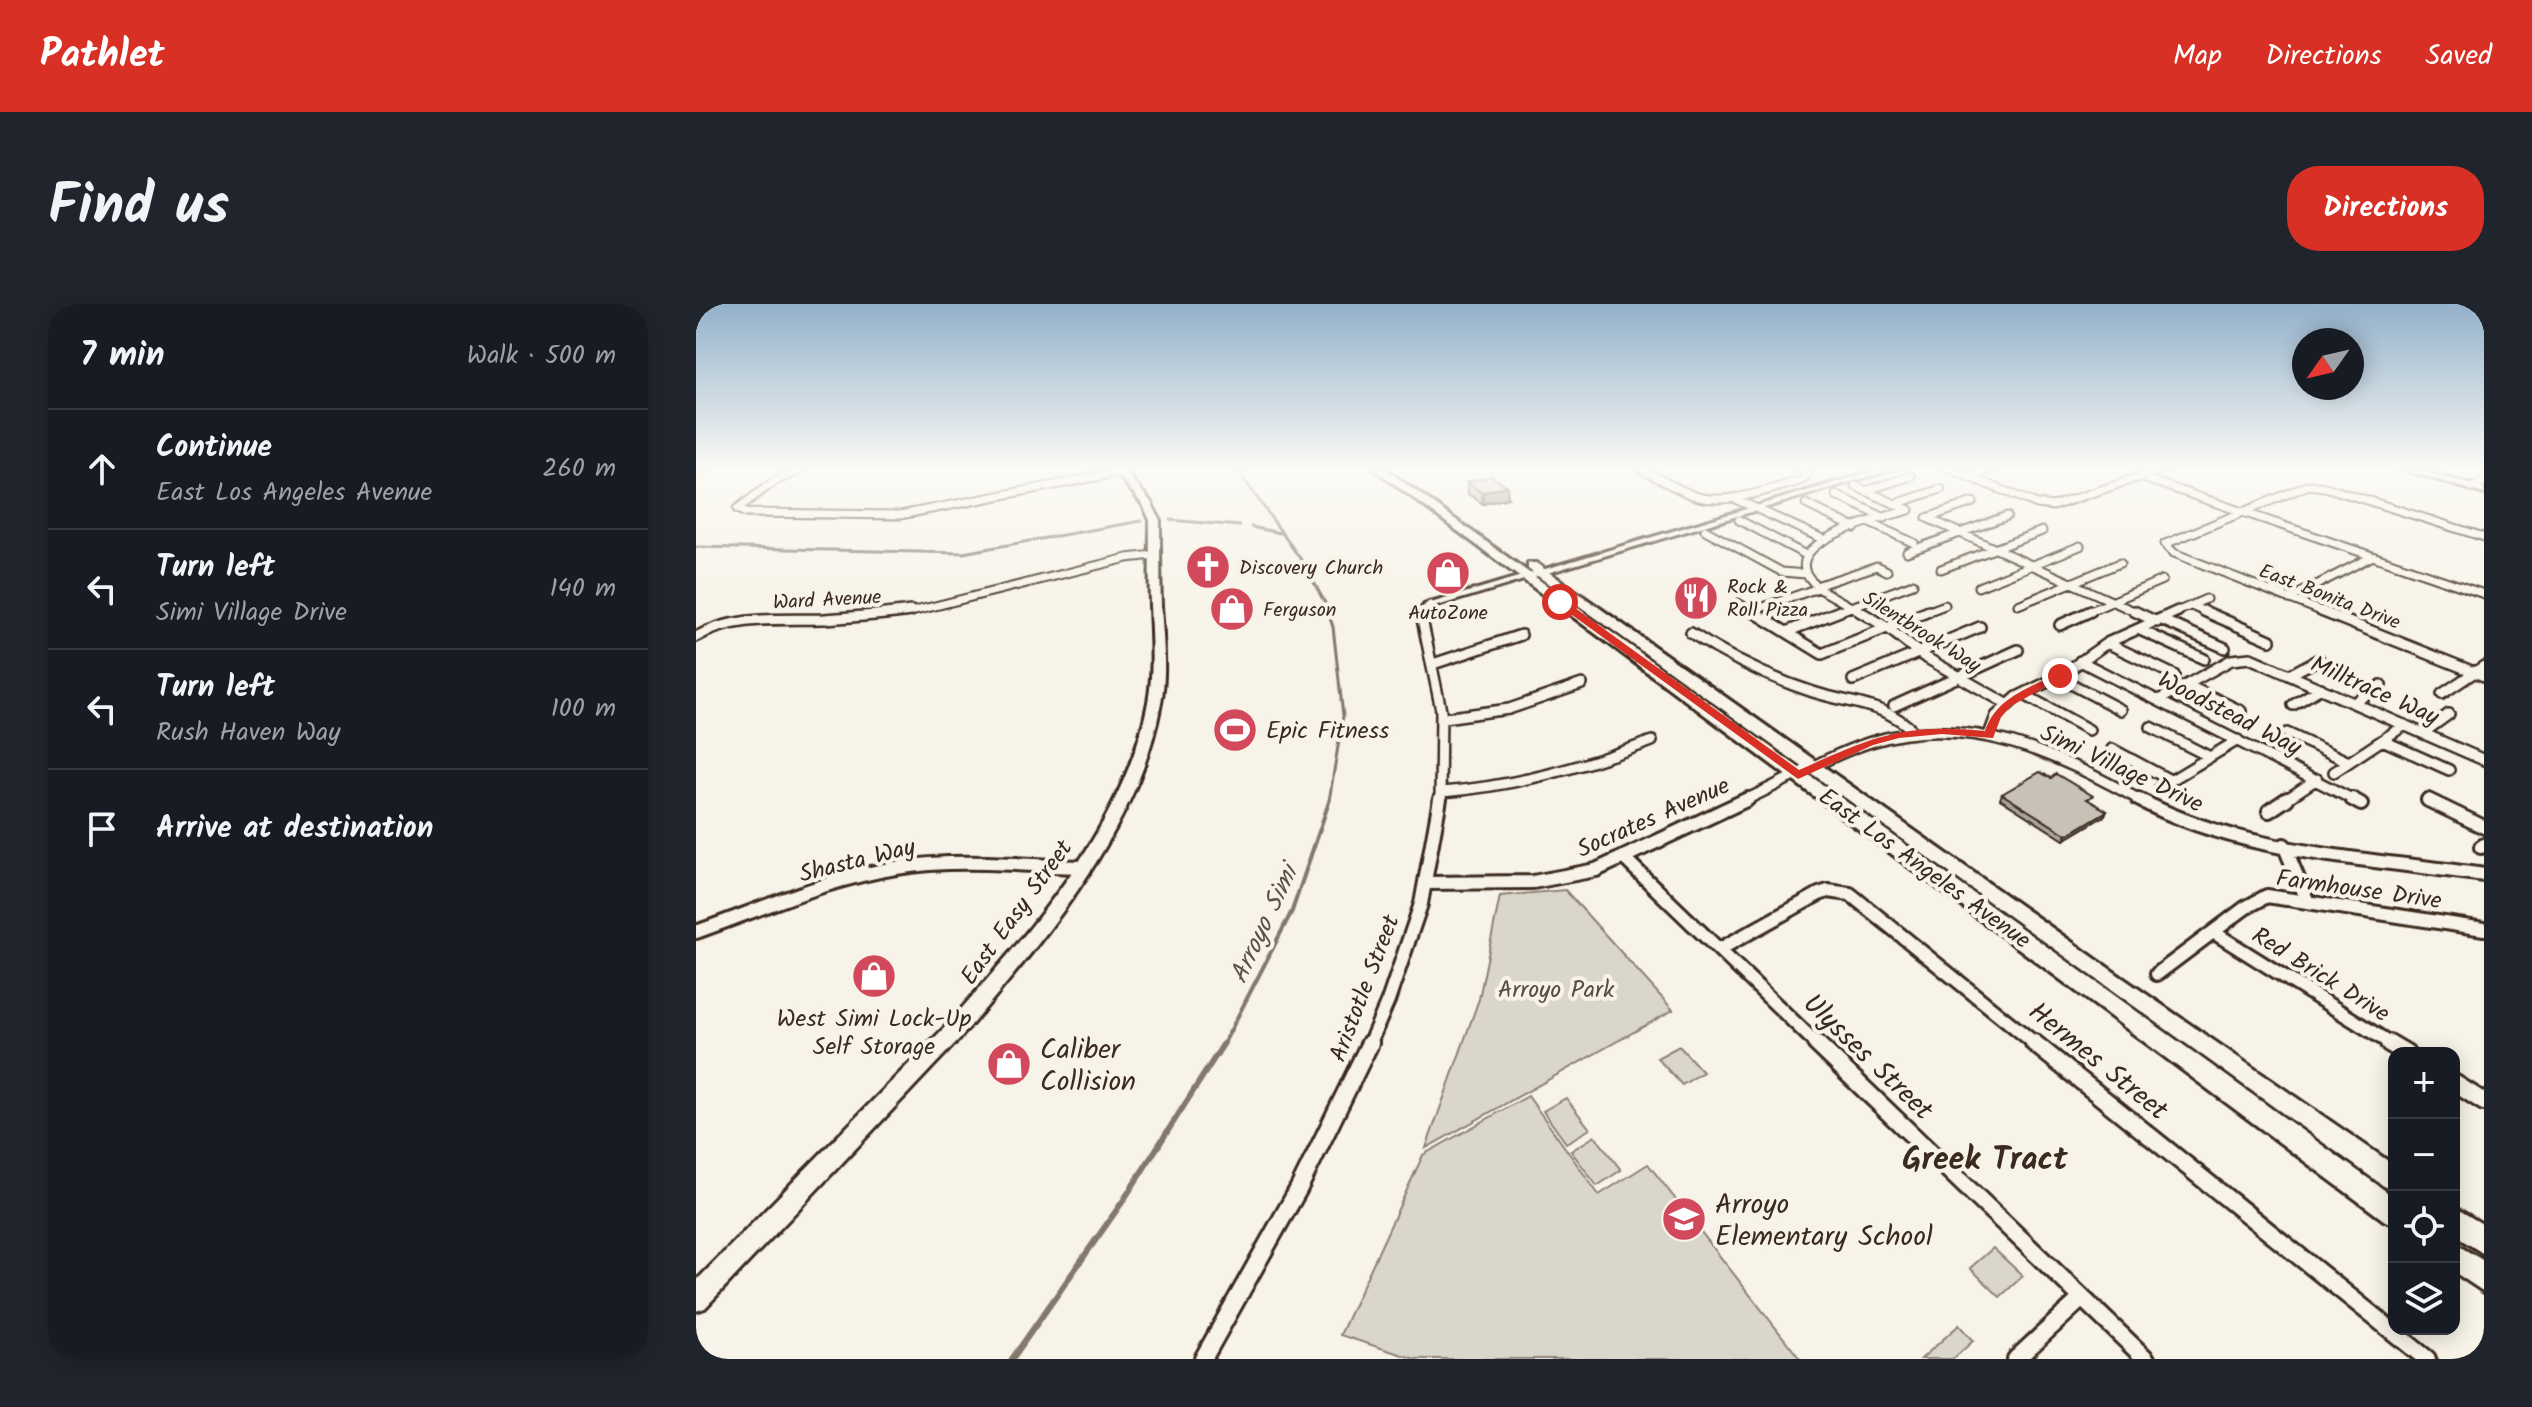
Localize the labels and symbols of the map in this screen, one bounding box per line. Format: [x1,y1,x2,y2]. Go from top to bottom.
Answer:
north arrow [2292,328,2364,400]
church icon: Discovery Church [1184,543,1232,591]
shop icon: AutoZone [1424,549,1472,597]
place label: Discovery Church [1239,553,1383,585]
street label: East Bonita Drive [2254,556,2405,640]
place label: Rock & Roll Pizza [1727,572,1808,627]
restaurant icon: Rock & Roll Pizza [1672,574,1720,622]
street label: Ward Avenue [772,582,882,620]
street label: Silentbrook Way [1855,583,1987,682]
route start [1542,584,1578,620]
shop icon: Ferguson [1208,585,1256,633]
place label: Ferguson [1263,595,1336,627]
place label: AutoZone [1408,598,1488,630]
street label: Milltrace Way [2304,646,2446,737]
route end [2042,658,2078,694]
street label: Woodstead Way [2151,661,2309,768]
sports icon: Epic Fitness [1211,706,1259,754]
place label: Epic Fitness [1266,712,1389,751]
street label: Simi Village Drive [2033,714,2210,824]
street label: Socrates Avenue [1571,767,1737,870]
street label: East Los Angeles Avenue [1809,778,2039,960]
street label: Shasta Way [795,828,920,895]
street label: East Easy Street [951,831,1084,994]
water label: Arroyo Simi [1219,854,1313,991]
street label: Farmhouse Drive [2273,860,2444,921]
street label: Aristotle Street [1319,908,1412,1068]
street label: Red Brick Drive [2243,917,2397,1034]
shop icon: West Simi Lock-Up Self Storage [850,952,898,1000]
park label: Arroyo Park [1498,971,1615,1010]
street label: Ulysses Street [1791,983,1944,1133]
street label: Hermes Street [2017,991,2178,1134]
place label: West Simi Lock-Up Self Storage [777,1000,972,1067]
place label: Caliber Collision [1040,1028,1136,1105]
shop icon: Caliber Collision [985,1040,1033,1088]
district label: Greek Tract [1902,1135,2068,1186]
place label: Arroyo Elementary School [1715,1183,1933,1260]
school or university icon: Arroyo Elementary School [1660,1195,1708,1243]

